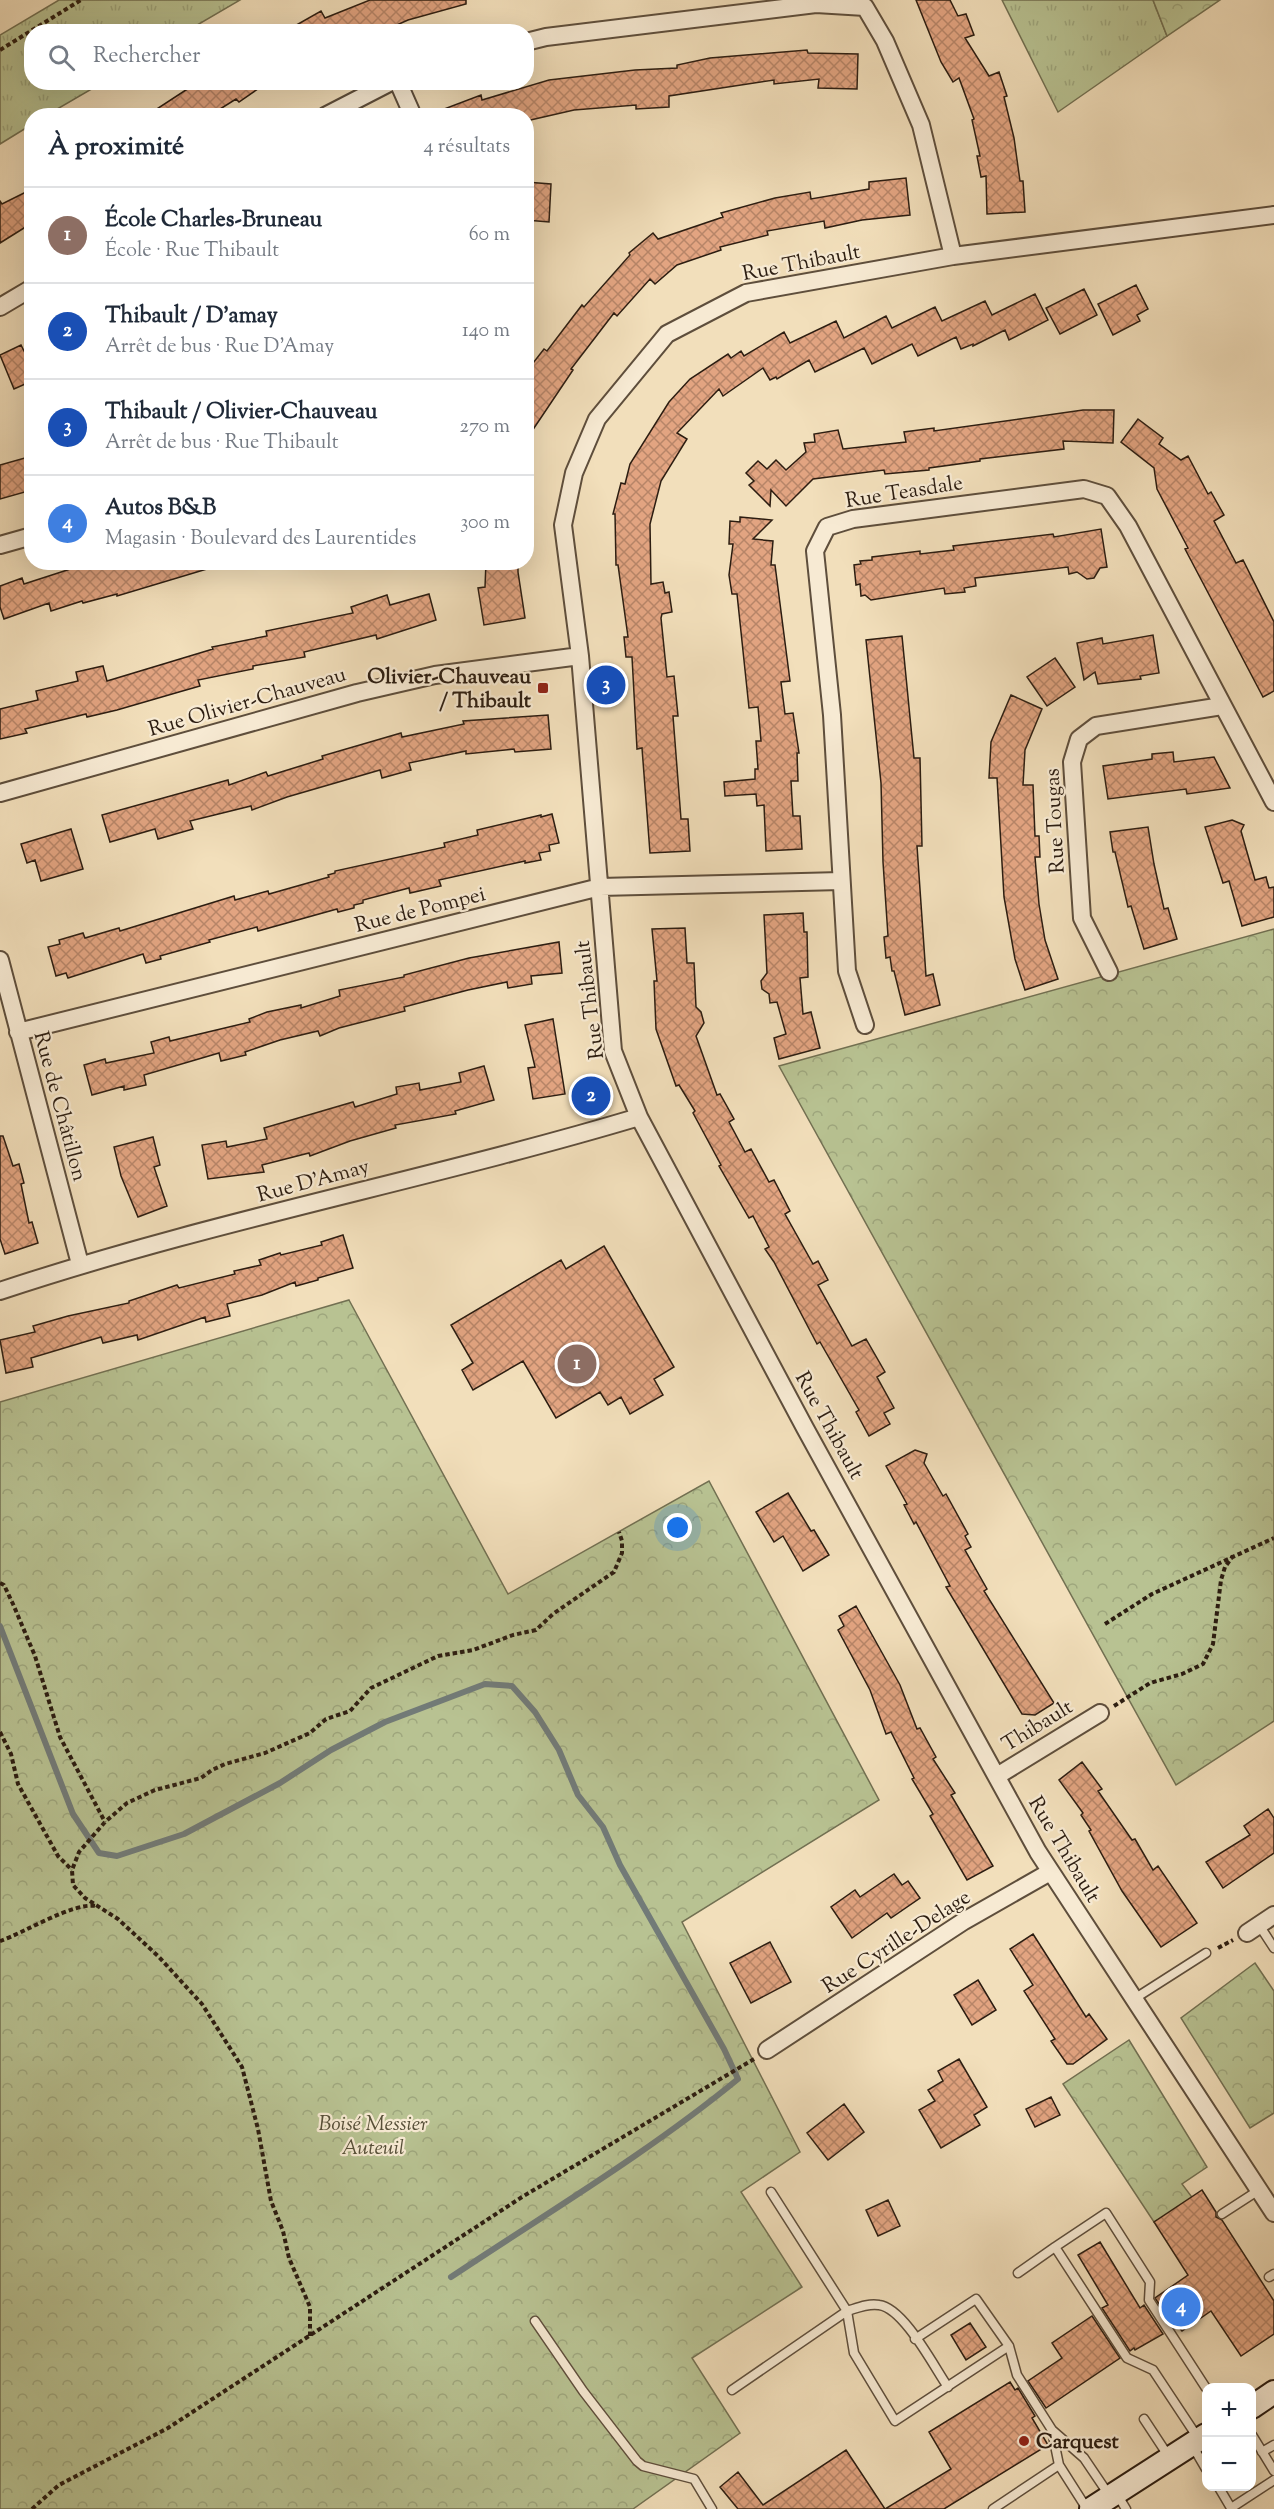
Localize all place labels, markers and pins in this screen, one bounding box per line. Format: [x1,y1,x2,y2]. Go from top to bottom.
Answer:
pin: 3 [586,662,626,708]
place label: Olivier-Chauveau / Thibault [367,663,532,717]
marker: Olivier-Chauveau / Thibault [536,681,550,695]
pin: 2 [572,1074,610,1118]
pin: 1 [558,1342,596,1386]
pin: 4 [1162,2284,1200,2330]
place label: Carquest [1036,2428,1120,2458]
marker: Carquest [1017,2434,1031,2448]

